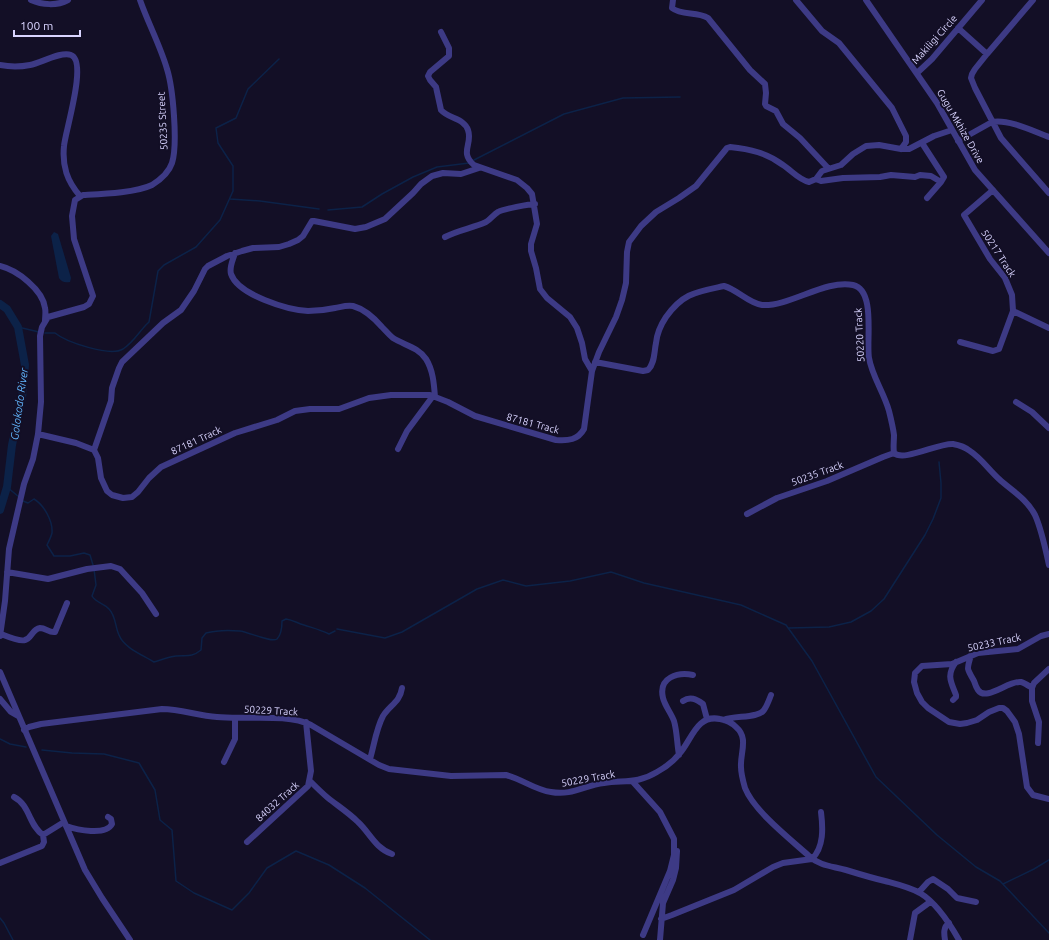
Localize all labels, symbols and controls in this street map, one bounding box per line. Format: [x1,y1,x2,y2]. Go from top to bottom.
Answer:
scale bar [14,12,80,38]
street label: Makiligi Circle [910,13,959,66]
text: 100 m [20,19,53,32]
street label: Gugu Mkhize Drive [935,87,986,165]
street label: 50235 Street [155,91,170,150]
street label: 50217 Track [979,227,1018,279]
street label: 50220 Track [853,308,866,362]
water label: Golokodo River [8,366,30,441]
street label: 87181 Track [505,411,561,436]
street label: 87181 Track [169,424,223,457]
street label: 50235 Track [790,459,845,488]
street label: 50233 Track [966,631,1022,654]
street label: 50229 Track [244,704,298,717]
street label: 50229 Track [560,768,616,789]
street label: 84032 Track [253,779,301,824]

